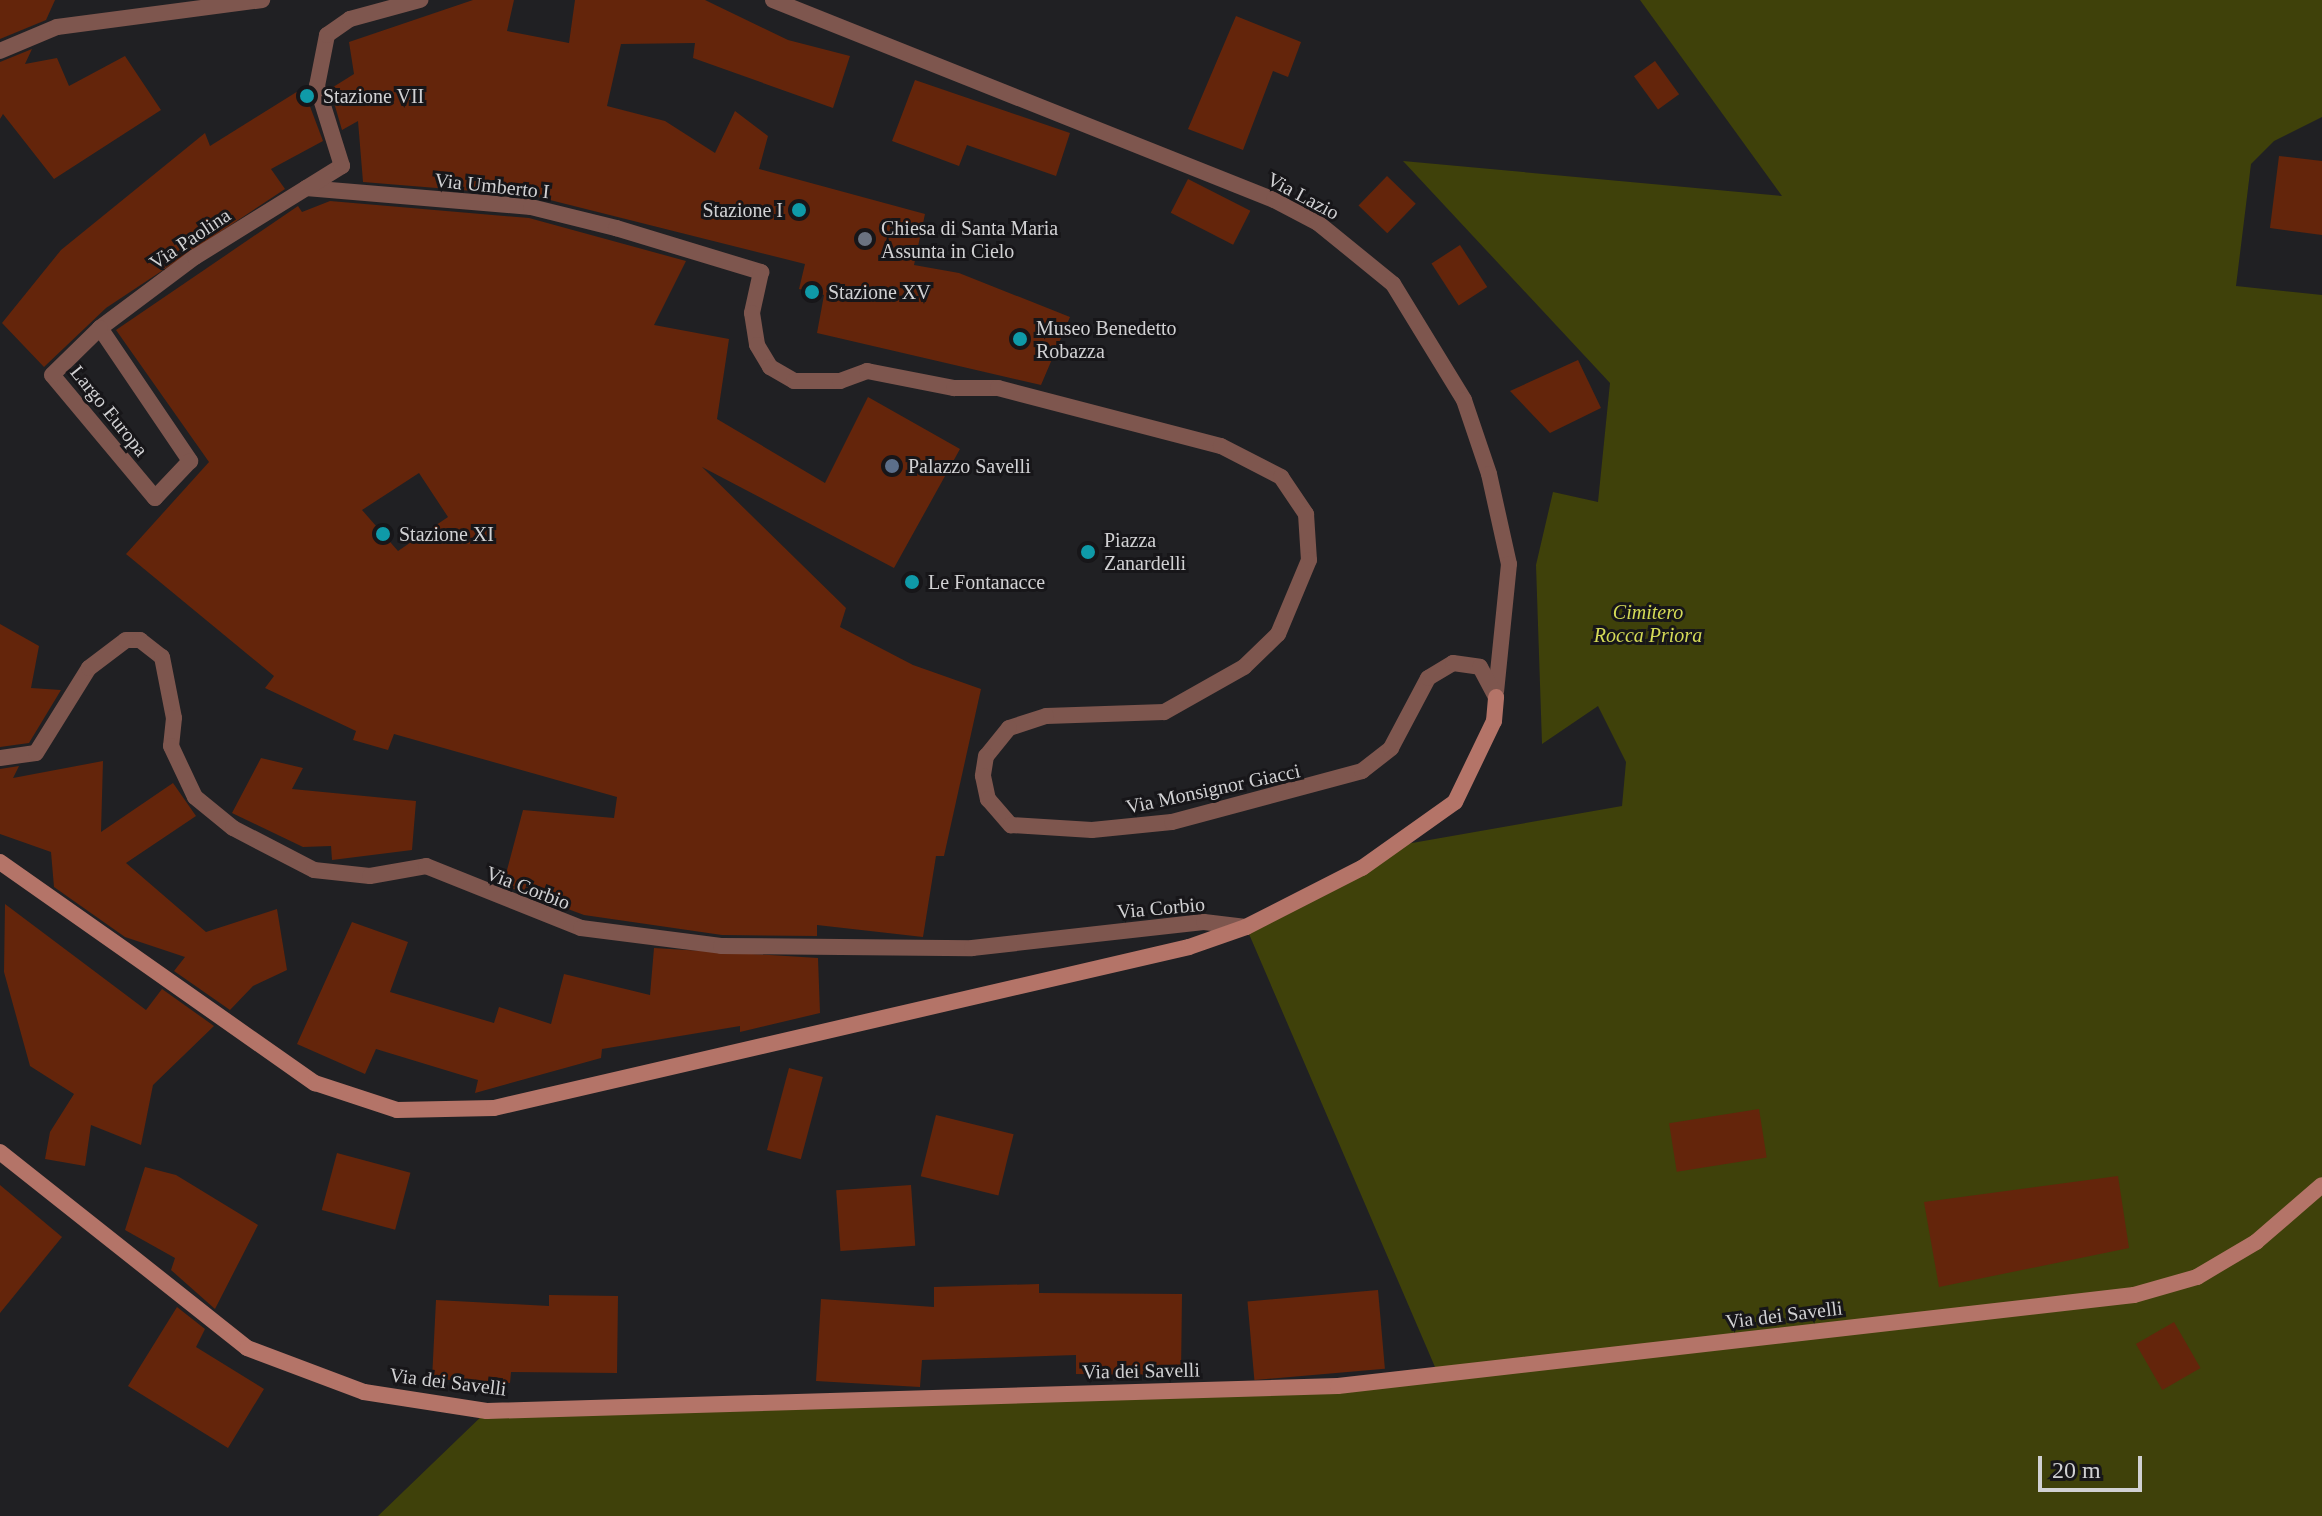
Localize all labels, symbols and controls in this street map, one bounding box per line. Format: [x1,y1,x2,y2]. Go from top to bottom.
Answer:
place label: Stazione VII [323,84,425,108]
marker: Stazione VII [298,87,316,105]
street label: Via Lazio [1263,167,1343,225]
street label: Via Umberto I [433,168,551,204]
place label: Stazione I [702,198,783,222]
marker: Stazione I [790,201,808,219]
street label: Via Paolina [145,203,235,275]
place label: Chiesa di Santa Maria Assunta in Cielo [881,216,1058,263]
marker: Chiesa di Santa Maria Assunta in Cielo [856,230,874,248]
place label: Stazione XV [828,280,931,304]
marker: Stazione XV [803,283,821,301]
place label: Museo Benedetto Robazza [1036,316,1177,363]
marker: Museo Benedetto Robazza [1011,330,1029,348]
street label: Largo Europa [65,361,153,461]
place label: Palazzo Savelli [908,454,1031,478]
marker: Palazzo Savelli [883,457,901,475]
place label: Stazione XI [399,522,494,546]
marker: Stazione XI [374,525,392,543]
place label: Piazza Zanardelli [1104,528,1186,575]
marker: Piazza Zanardelli [1079,543,1097,561]
place label: Le Fontanacce [928,570,1045,594]
marker: Le Fontanacce [903,573,921,591]
park label: Cimitero Rocca Priora [1594,600,1702,647]
street label: Via Monsignor Giacci [1124,759,1302,819]
street label: Via Corbio [483,861,573,915]
street label: Via Corbio [1116,892,1206,924]
street label: Via dei Savelli [1724,1296,1844,1334]
street label: Via dei Savelli [1082,1358,1200,1384]
street label: Via dei Savelli [388,1363,508,1401]
scale bar [2042,1440,2146,1490]
text: 20 m [2052,1457,2101,1483]

